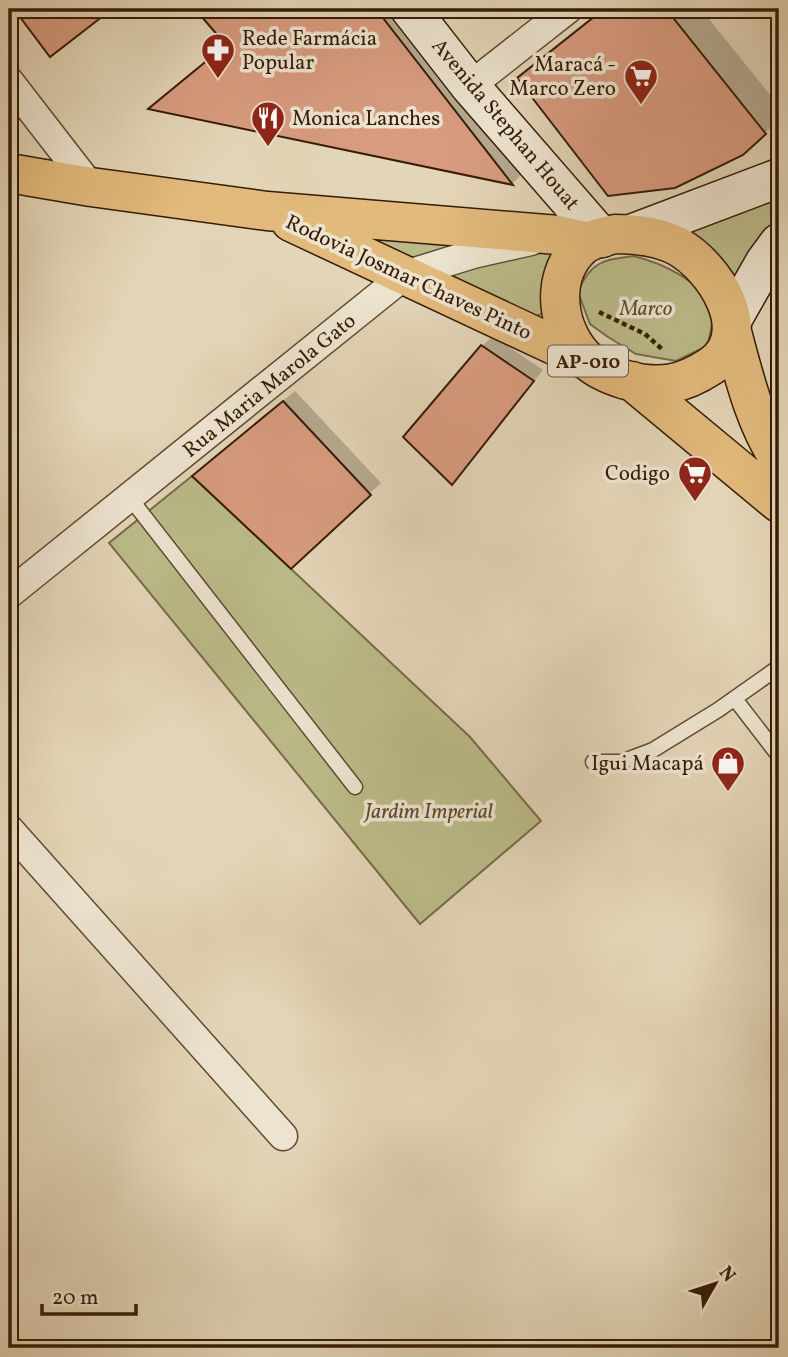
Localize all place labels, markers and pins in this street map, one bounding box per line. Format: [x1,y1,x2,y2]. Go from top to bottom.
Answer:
place label: Rede Farmácia Popular [242,25,377,78]
pharmacy icon: Rede Farmácia Popular [199,31,237,80]
place label: Maracá - Marco Zero [509,51,616,104]
supermarket icon: Maracá - Marco Zero [622,57,660,106]
restaurant icon: Monica Lanches [249,99,287,148]
place label: Monica Lanches [292,105,440,134]
supermarket icon: Codigo [676,454,714,503]
place label: Codigo [605,460,670,489]
shop icon: Igui Macapá [709,744,747,793]
place label: Igui Macapá [591,750,704,779]

